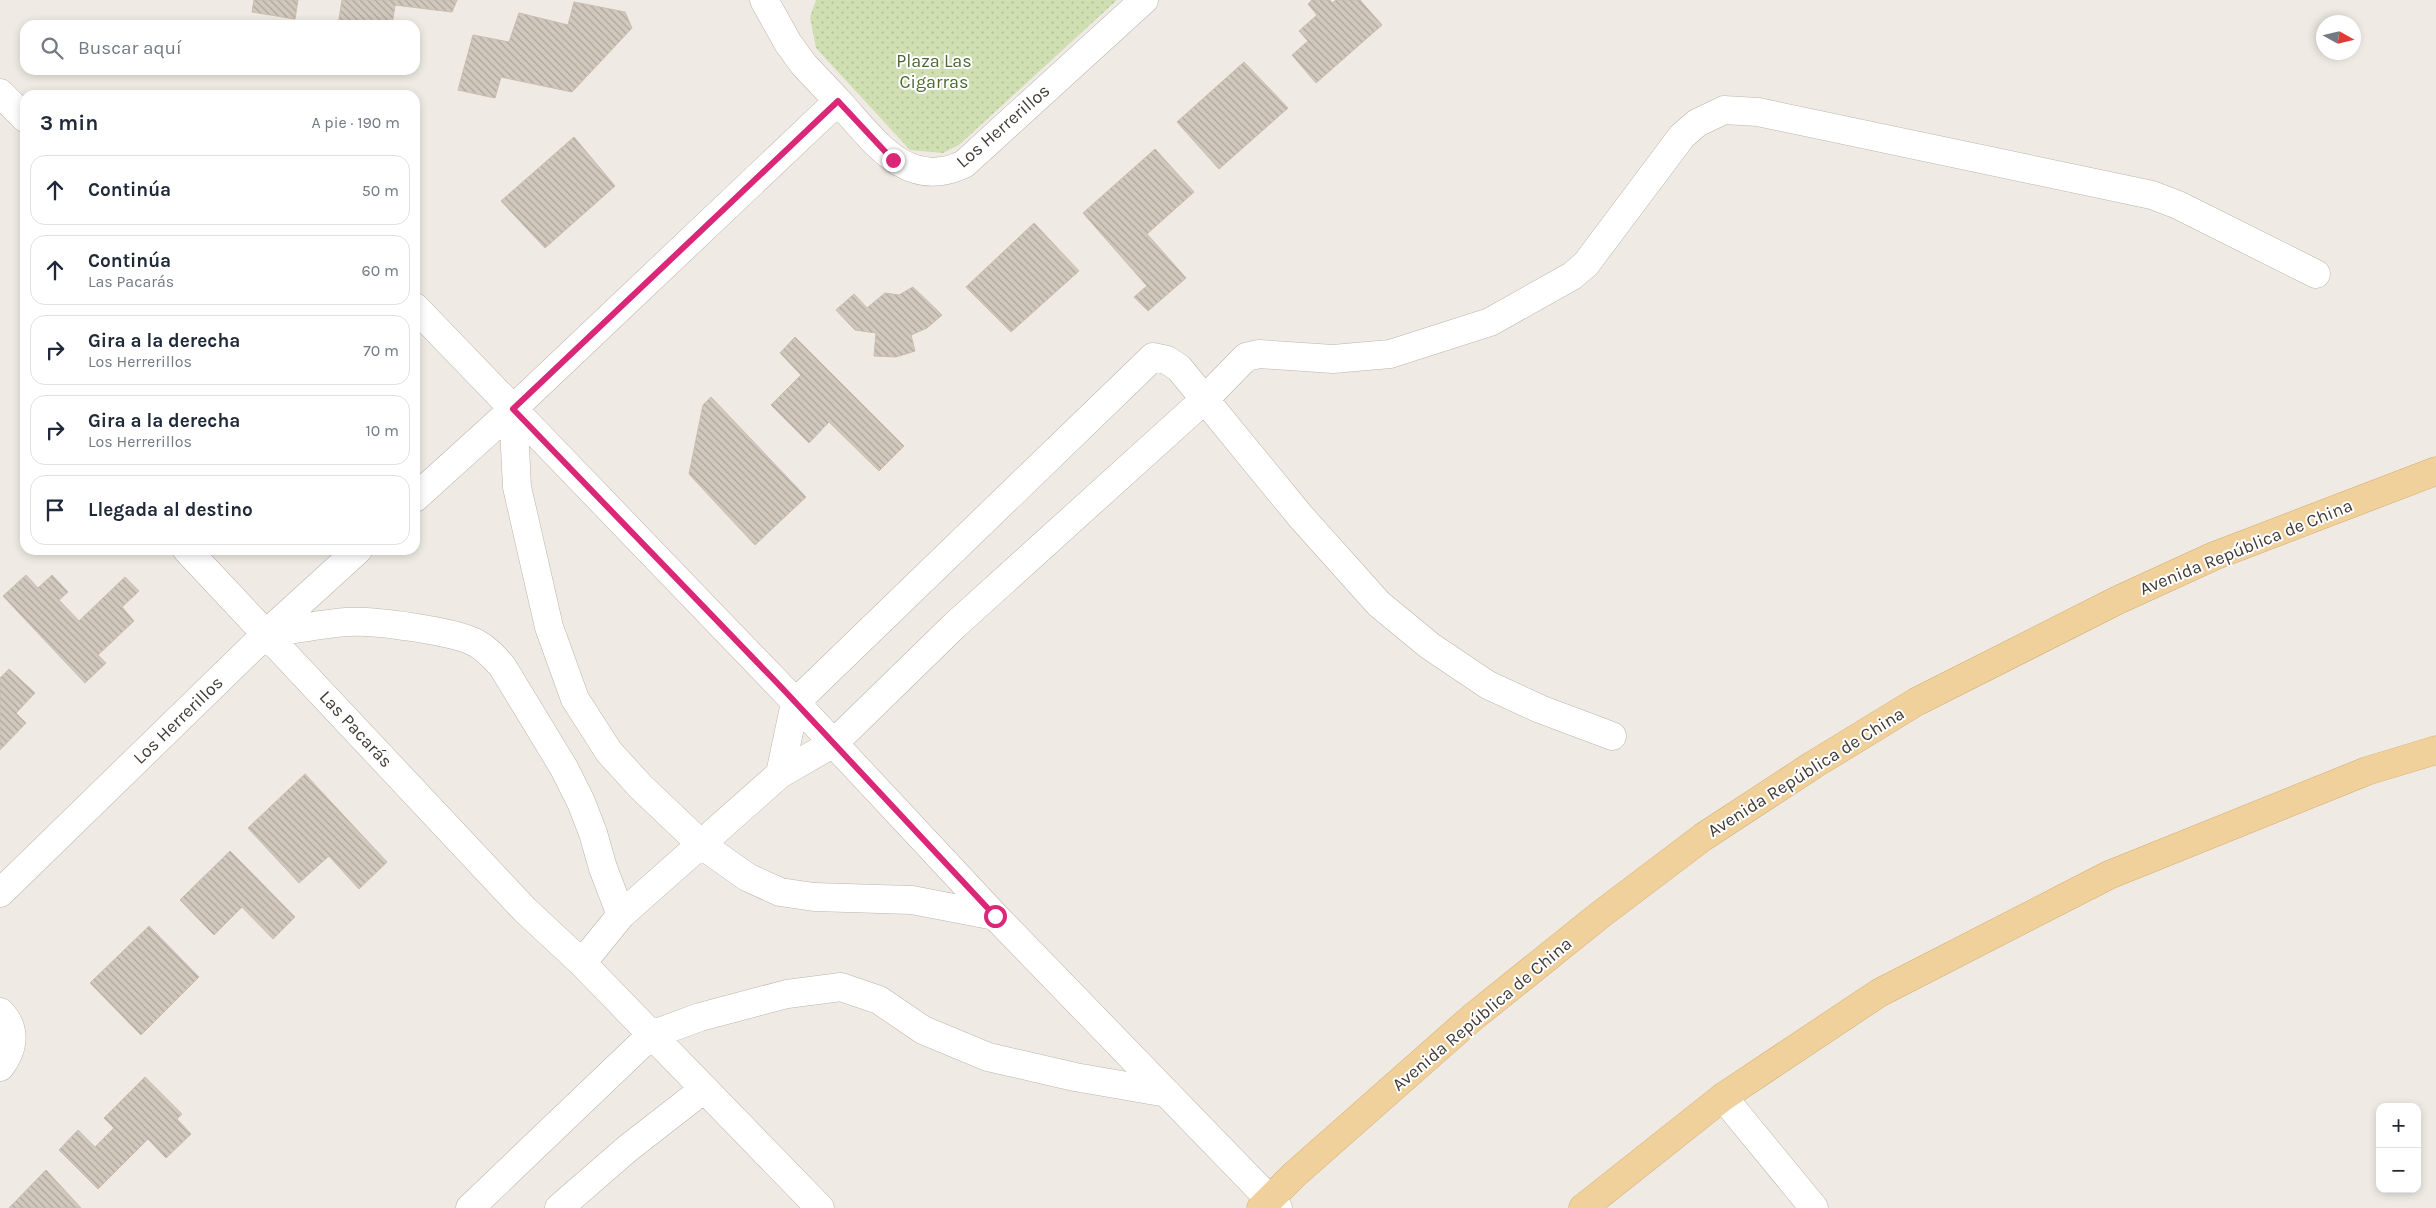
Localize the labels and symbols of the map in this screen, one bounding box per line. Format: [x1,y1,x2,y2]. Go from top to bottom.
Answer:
north arrow [2316,15,2361,60]
park label: Plaza Las Cigarras [896,50,972,93]
street label: Los Herrerillos [952,79,1054,173]
route end [882,149,905,172]
street label: Avenida República de China [2136,494,2356,600]
street label: Los Herrerillos [128,672,228,768]
street label: Las Pacarás [315,686,397,772]
street label: Avenida República de China [1704,702,1908,842]
route start [984,905,1007,928]
street label: Avenida República de China [1388,932,1576,1096]

